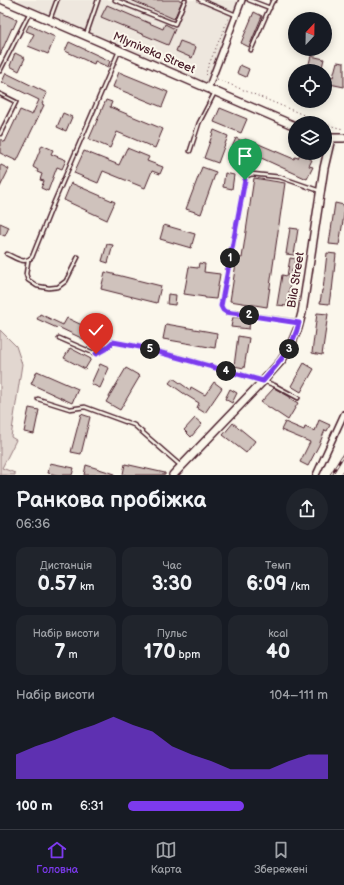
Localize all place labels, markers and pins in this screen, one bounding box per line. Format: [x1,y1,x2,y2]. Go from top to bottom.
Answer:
pin [228,139,262,180]
pin: 1 [220,248,240,268]
pin: 2 [239,305,259,325]
pin [79,313,113,354]
pin: 5 [140,339,160,359]
pin: 3 [279,339,299,359]
pin: 4 [216,361,236,381]

